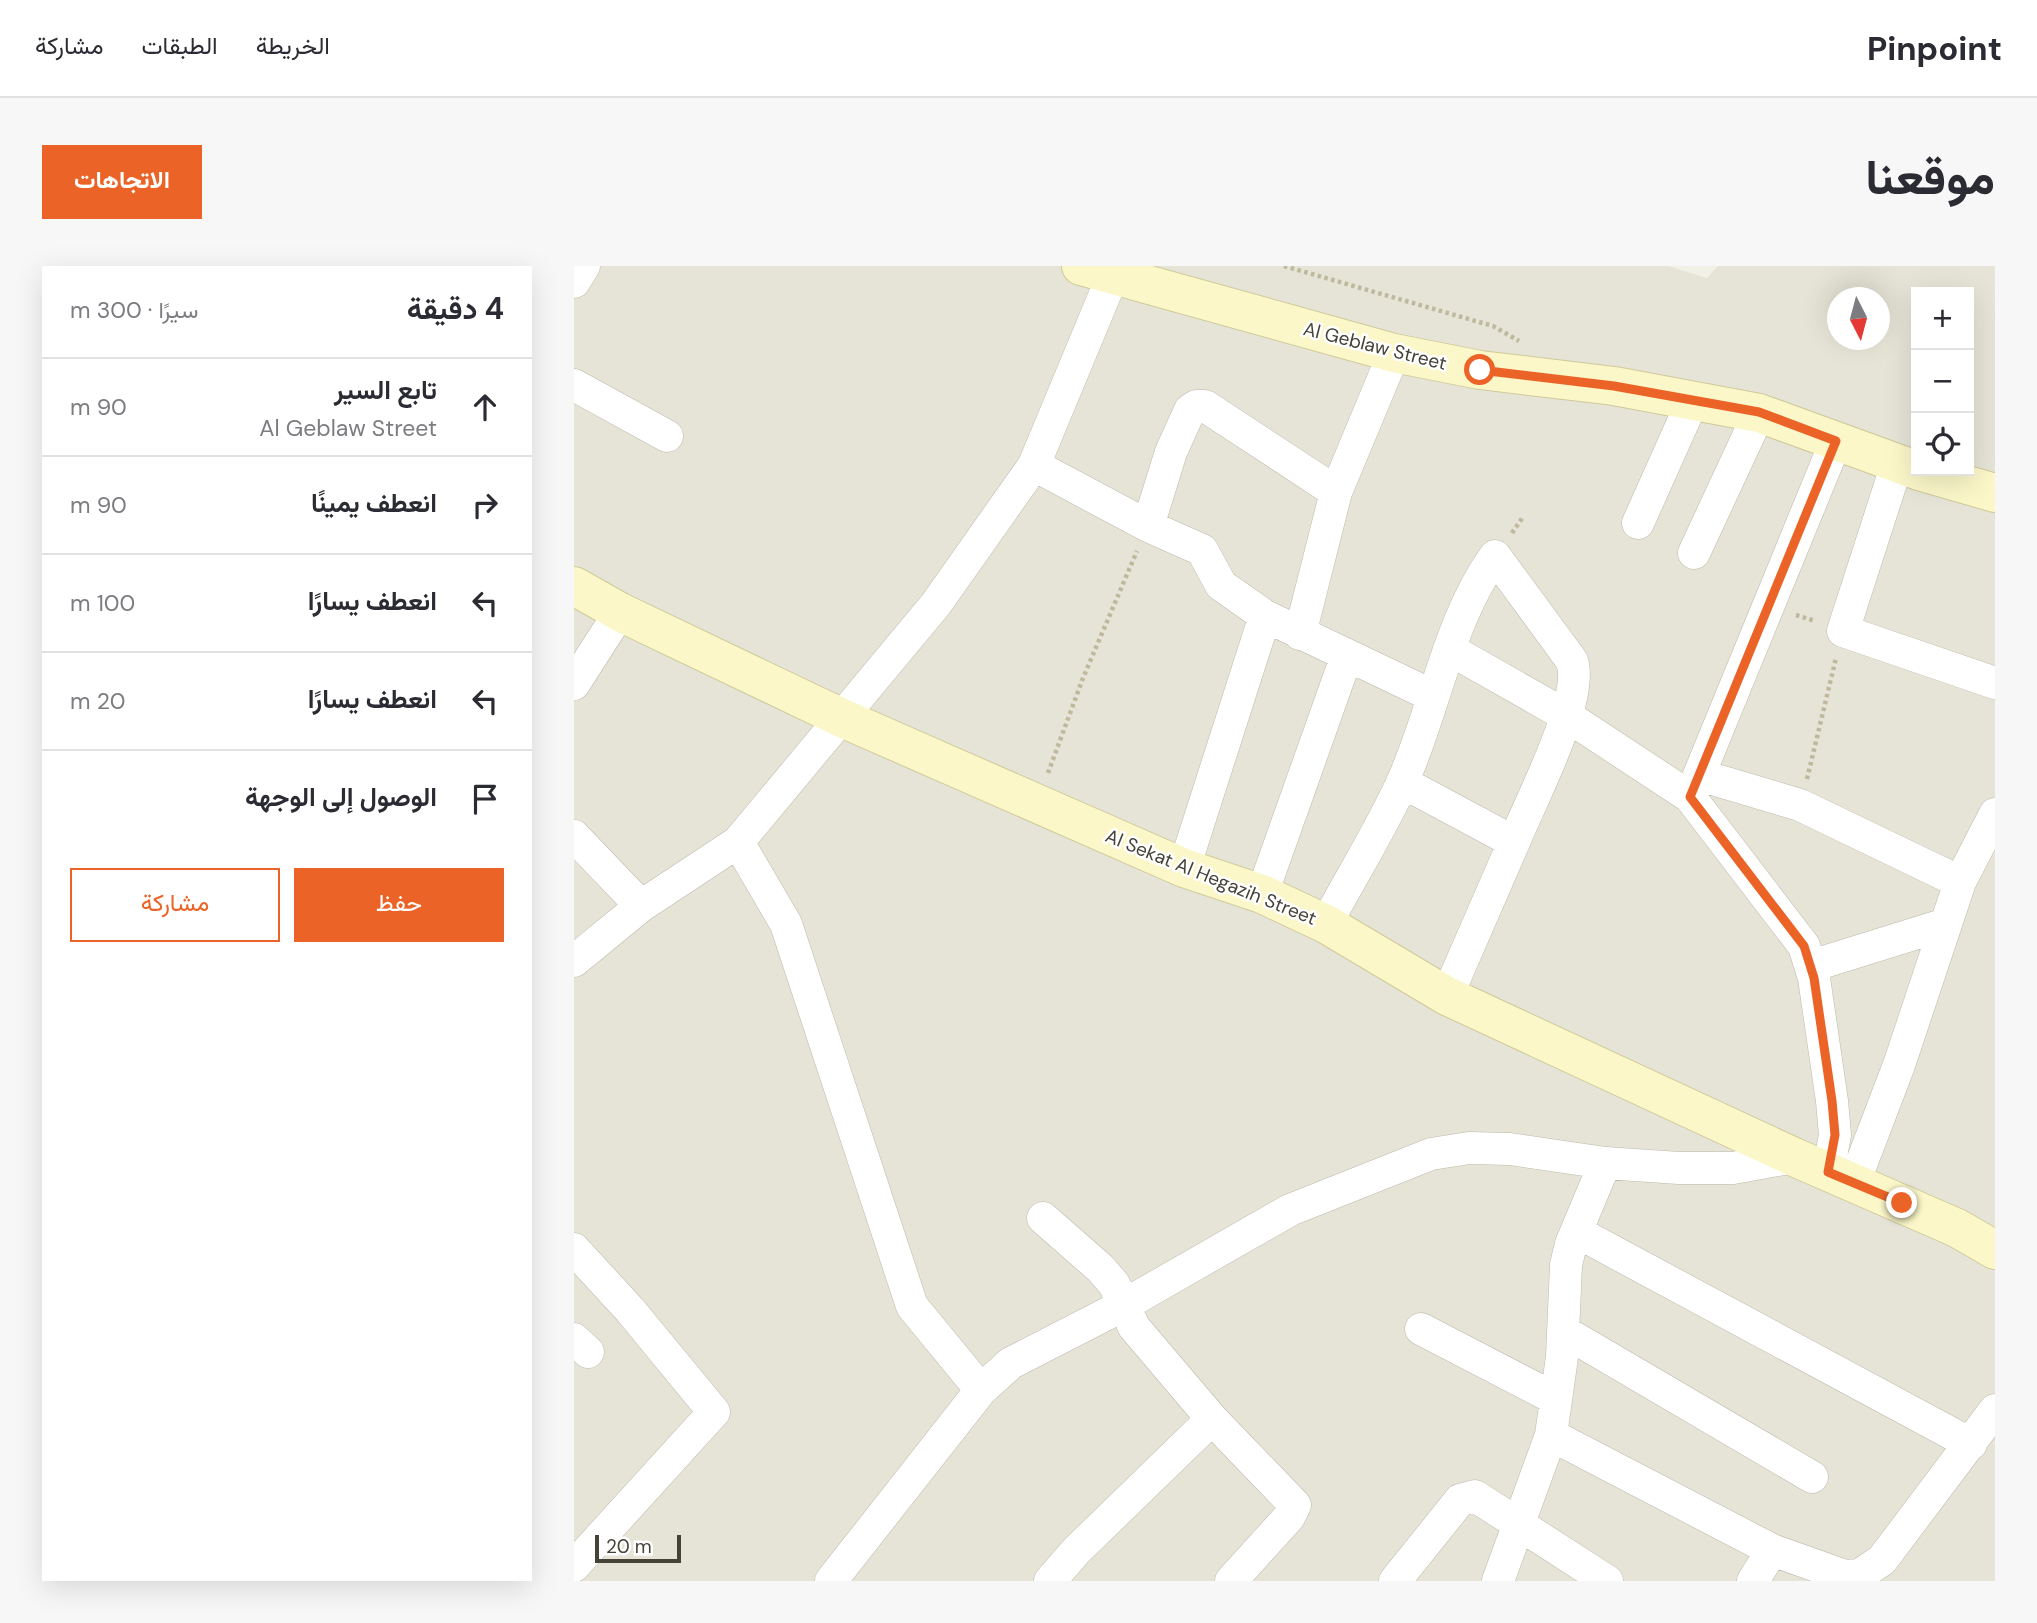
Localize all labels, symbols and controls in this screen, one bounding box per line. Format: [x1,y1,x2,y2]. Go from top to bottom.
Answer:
text: Pinpoint [1867,27,2002,70]
text: مشاركة [35,30,103,61]
text: الطبقات [141,30,218,61]
text: الخريطة [256,30,330,61]
button: الاتجاهات [42,145,202,219]
text: موقعنا [1865,145,1995,209]
north arrow [1827,287,1890,350]
map controls [1911,287,1974,476]
button: + [1911,287,1974,350]
text: 4 دقيقة [407,289,504,328]
text: سيرًا · 300 m [70,295,198,325]
street label: Al Geblaw Street [1301,316,1449,376]
button: − [1911,350,1974,413]
route start [1464,354,1495,385]
text: تابع السير [334,373,437,407]
icon: ahead [466,388,504,426]
text: 90 m [70,392,127,422]
text: Al Geblaw Street [259,413,437,443]
button: locate [1911,413,1974,476]
text: انعطف يمينًا [311,486,437,520]
icon: right [466,486,504,524]
text: 90 m [70,490,127,520]
text: انعطف يسارًا [308,584,437,618]
icon: left [466,584,504,622]
text: 100 m [70,588,135,618]
text: انعطف يسارًا [308,682,437,716]
icon: left [466,682,504,720]
text: 20 m [70,686,125,716]
text: الوصول إلى الوجهة [245,780,437,814]
icon: arrive [466,780,504,818]
street label: Al Sekat Al Hegazih Street [1102,823,1320,931]
button: مشاركة [70,868,280,942]
button: حفظ [294,868,504,942]
route end [1886,1187,1917,1218]
scale bar [595,1532,681,1564]
text: 20 m [606,1534,652,1559]

